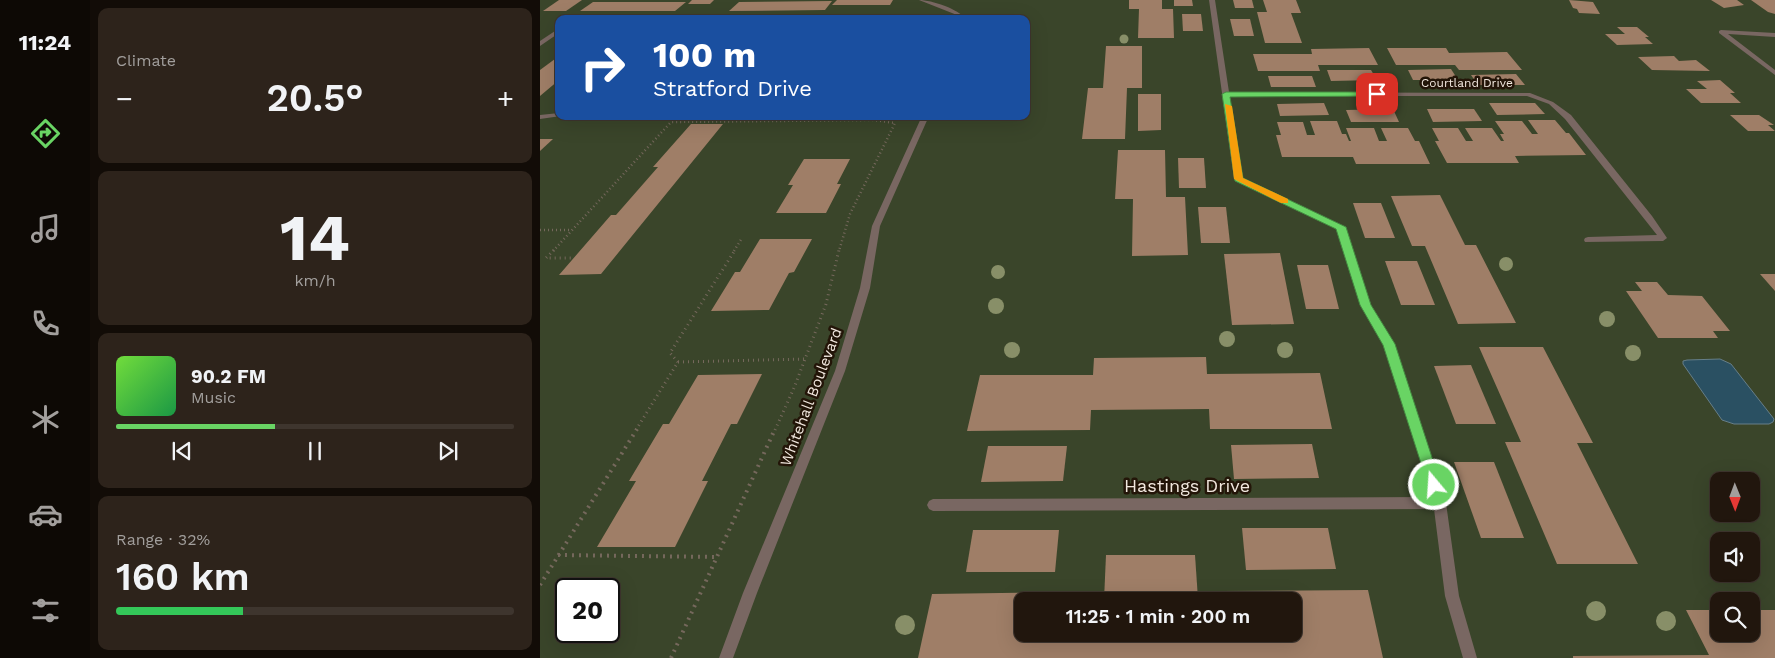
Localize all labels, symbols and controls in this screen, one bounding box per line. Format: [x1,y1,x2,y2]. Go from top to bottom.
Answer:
text: 11:24 [19,30,71,55]
text: 100 m [653,34,756,76]
icon: right [570,35,635,100]
text: Climate [116,51,176,70]
pin [1356,73,1398,115]
text: 20.5° [266,76,364,120]
text: Stratford Drive [653,76,812,101]
street label: Courtland Drive [1421,76,1513,90]
icon: arrive [1363,80,1391,108]
text: − [116,82,133,115]
text: + [497,82,514,115]
icon: directions [28,116,63,151]
text: 14 [280,200,350,276]
icon: music [28,211,63,246]
text: km/h [294,271,336,290]
icon: phone [28,306,63,341]
street label: Whitehall Boulevard [776,325,846,469]
text: 90.2 FM [191,365,266,388]
text: Music [191,388,236,407]
icon: climate [28,402,63,437]
icon: previous [168,437,196,465]
icon: pause [301,437,329,465]
icon: next [434,437,462,465]
position arrow [1407,458,1459,510]
north arrow [1710,472,1760,522]
map controls [1710,472,1760,642]
street label: Hastings Drive [1124,475,1250,496]
icon: car [28,497,63,532]
text: Range · 32% [116,530,210,549]
button: sound [1710,532,1760,582]
text: 160 km [116,555,250,599]
speed limit sign: 20 [555,578,620,643]
button: search [1710,592,1760,642]
icon: filters [28,593,63,628]
text: 11:25 · 1 min · 200 m [1066,605,1250,628]

